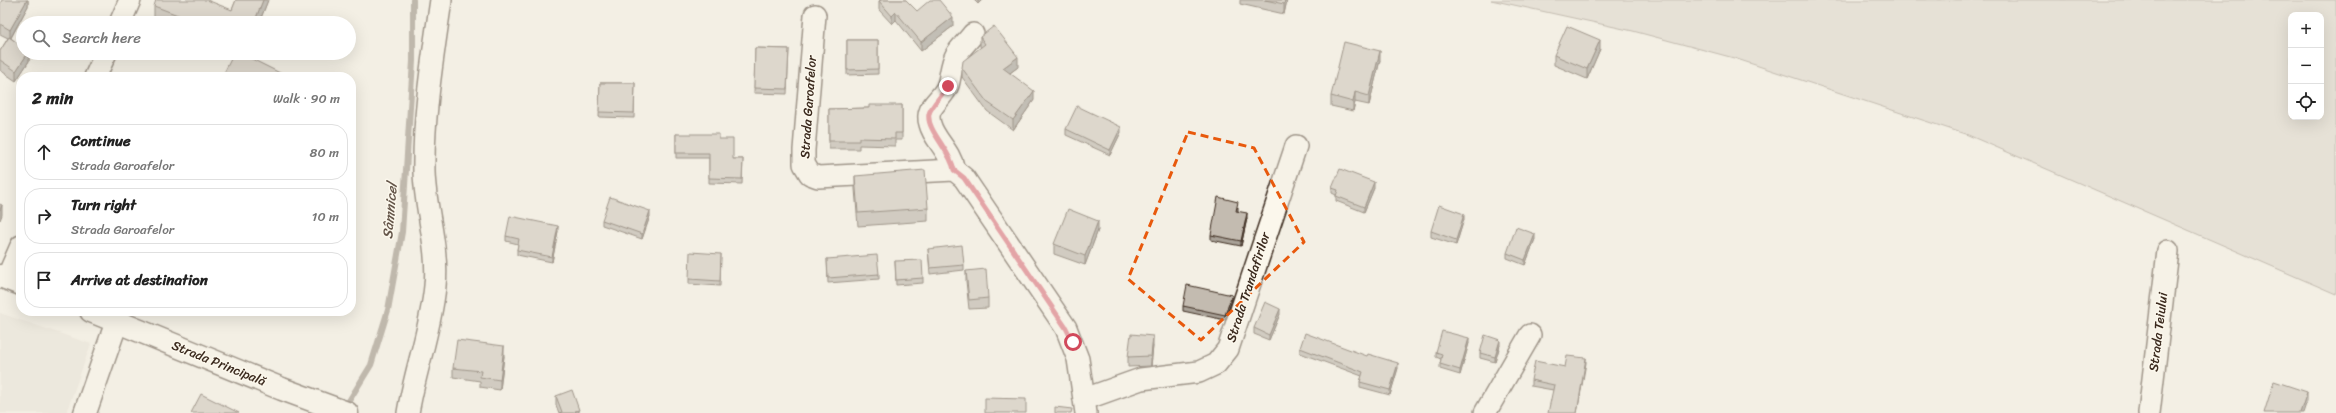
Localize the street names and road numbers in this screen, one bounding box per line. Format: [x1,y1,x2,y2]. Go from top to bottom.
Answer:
street label: Strada Garoafelor [793,54,823,159]
street label: Strada Trandafirilor [1219,228,1277,345]
street label: Strada Teiului [2142,291,2174,373]
street label: Strada Principală [168,334,270,393]

